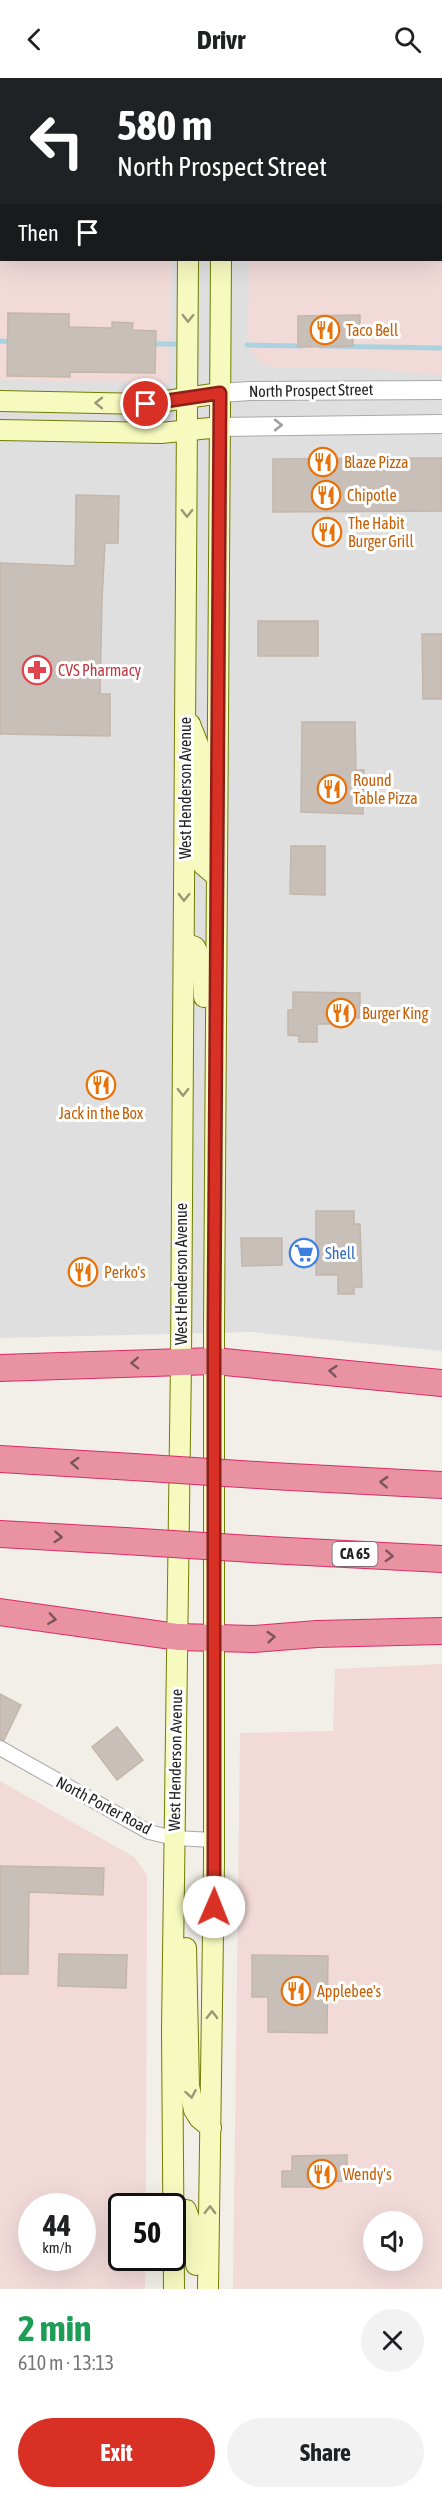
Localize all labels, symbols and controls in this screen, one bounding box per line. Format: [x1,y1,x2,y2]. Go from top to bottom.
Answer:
icon: back [18,23,51,56]
icon: search [391,23,424,56]
text: Drivr [197,24,245,55]
text: 580 m [117,101,212,149]
icon: left [18,102,96,180]
text: North Prospect Street [117,151,327,182]
icon: arrive [71,216,104,249]
text: Then [18,220,59,246]
one-way arrow [182,313,194,322]
restaurant icon: Taco Bell [309,314,341,346]
place label: Taco Bell [346,321,399,339]
pin [120,378,171,429]
street label: North Prospect Street [249,380,374,401]
icon: arrive [129,387,162,420]
one-way arrow [95,396,104,409]
one-way arrow [274,419,283,431]
restaurant icon: Blaze Pizza [307,446,339,478]
place label: Blaze Pizza [344,453,408,471]
restaurant icon: Chipotle [310,479,342,511]
place label: Chipotle [347,486,397,505]
one-way arrow [181,508,193,517]
place label: The Habit Burger Grill [348,514,414,551]
restaurant icon: The Habit Burger Grill [311,516,343,548]
pharmacy icon: CVS Pharmacy [21,654,53,686]
place label: CVS Pharmacy [58,661,142,680]
street label: West Henderson Avenue [176,717,194,859]
place label: Round Table Pizza [353,771,418,807]
restaurant icon: Round Table Pizza [316,773,348,805]
one-way arrow [178,892,190,901]
restaurant icon: Burger King [325,997,357,1029]
place label: Burger King [362,1004,429,1023]
restaurant icon: Jack in the Box [85,1069,117,1101]
one-way arrow [177,1087,189,1096]
place label: Jack in the Box [59,1104,144,1122]
street label: West Henderson Avenue [172,1203,190,1345]
supermarket icon: Shell [288,1237,320,1269]
place label: Shell [325,1244,356,1262]
restaurant icon: Perko's [67,1256,99,1288]
place label: Perko's [104,1263,146,1281]
one-way arrow [130,1356,139,1369]
one-way arrow [329,1365,338,1378]
one-way arrow [70,1457,79,1470]
one-way arrow [379,1475,388,1488]
one-way arrow [54,1530,63,1543]
road number: CA 65 [332,1542,378,1566]
one-way arrow [385,1550,394,1563]
one-way arrow [47,1613,57,1625]
one-way arrow [266,1631,275,1644]
street label: West Henderson Avenue [165,1689,185,1831]
street label: North Porter Road [53,1772,155,1838]
position arrow [182,1875,246,1939]
restaurant icon: Applebee's [280,1975,312,2007]
place label: Applebee's [317,1982,382,2001]
one-way arrow [206,2010,219,2019]
one-way arrow [184,2088,197,2098]
restaurant icon: Wendy's [306,2158,338,2190]
place label: Wendy's [343,2165,392,2184]
speed limit sign: 50 [108,2193,186,2271]
one-way arrow [203,2205,216,2214]
text: 44 [43,2208,71,2242]
map controls [363,2211,423,2271]
button: sound [363,2211,423,2271]
text: km/h [42,2239,72,2256]
text: 2 min [18,2307,92,2349]
button: close [361,2309,424,2372]
text: 610 m · 13:13 [18,2351,114,2374]
button: Exit [18,2418,215,2487]
button: Share [227,2418,424,2487]

